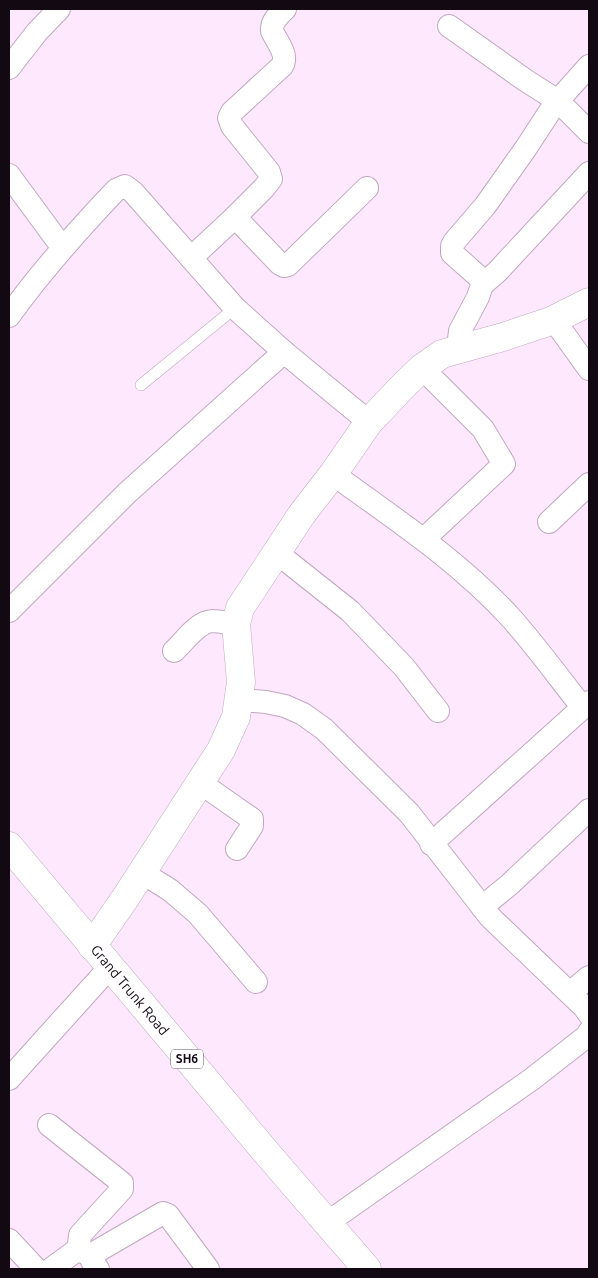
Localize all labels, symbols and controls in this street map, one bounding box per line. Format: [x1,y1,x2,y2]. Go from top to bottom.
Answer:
street label: Grand Trunk Road [88,942,172,1038]
road number: SH6 [171,1050,203,1068]

